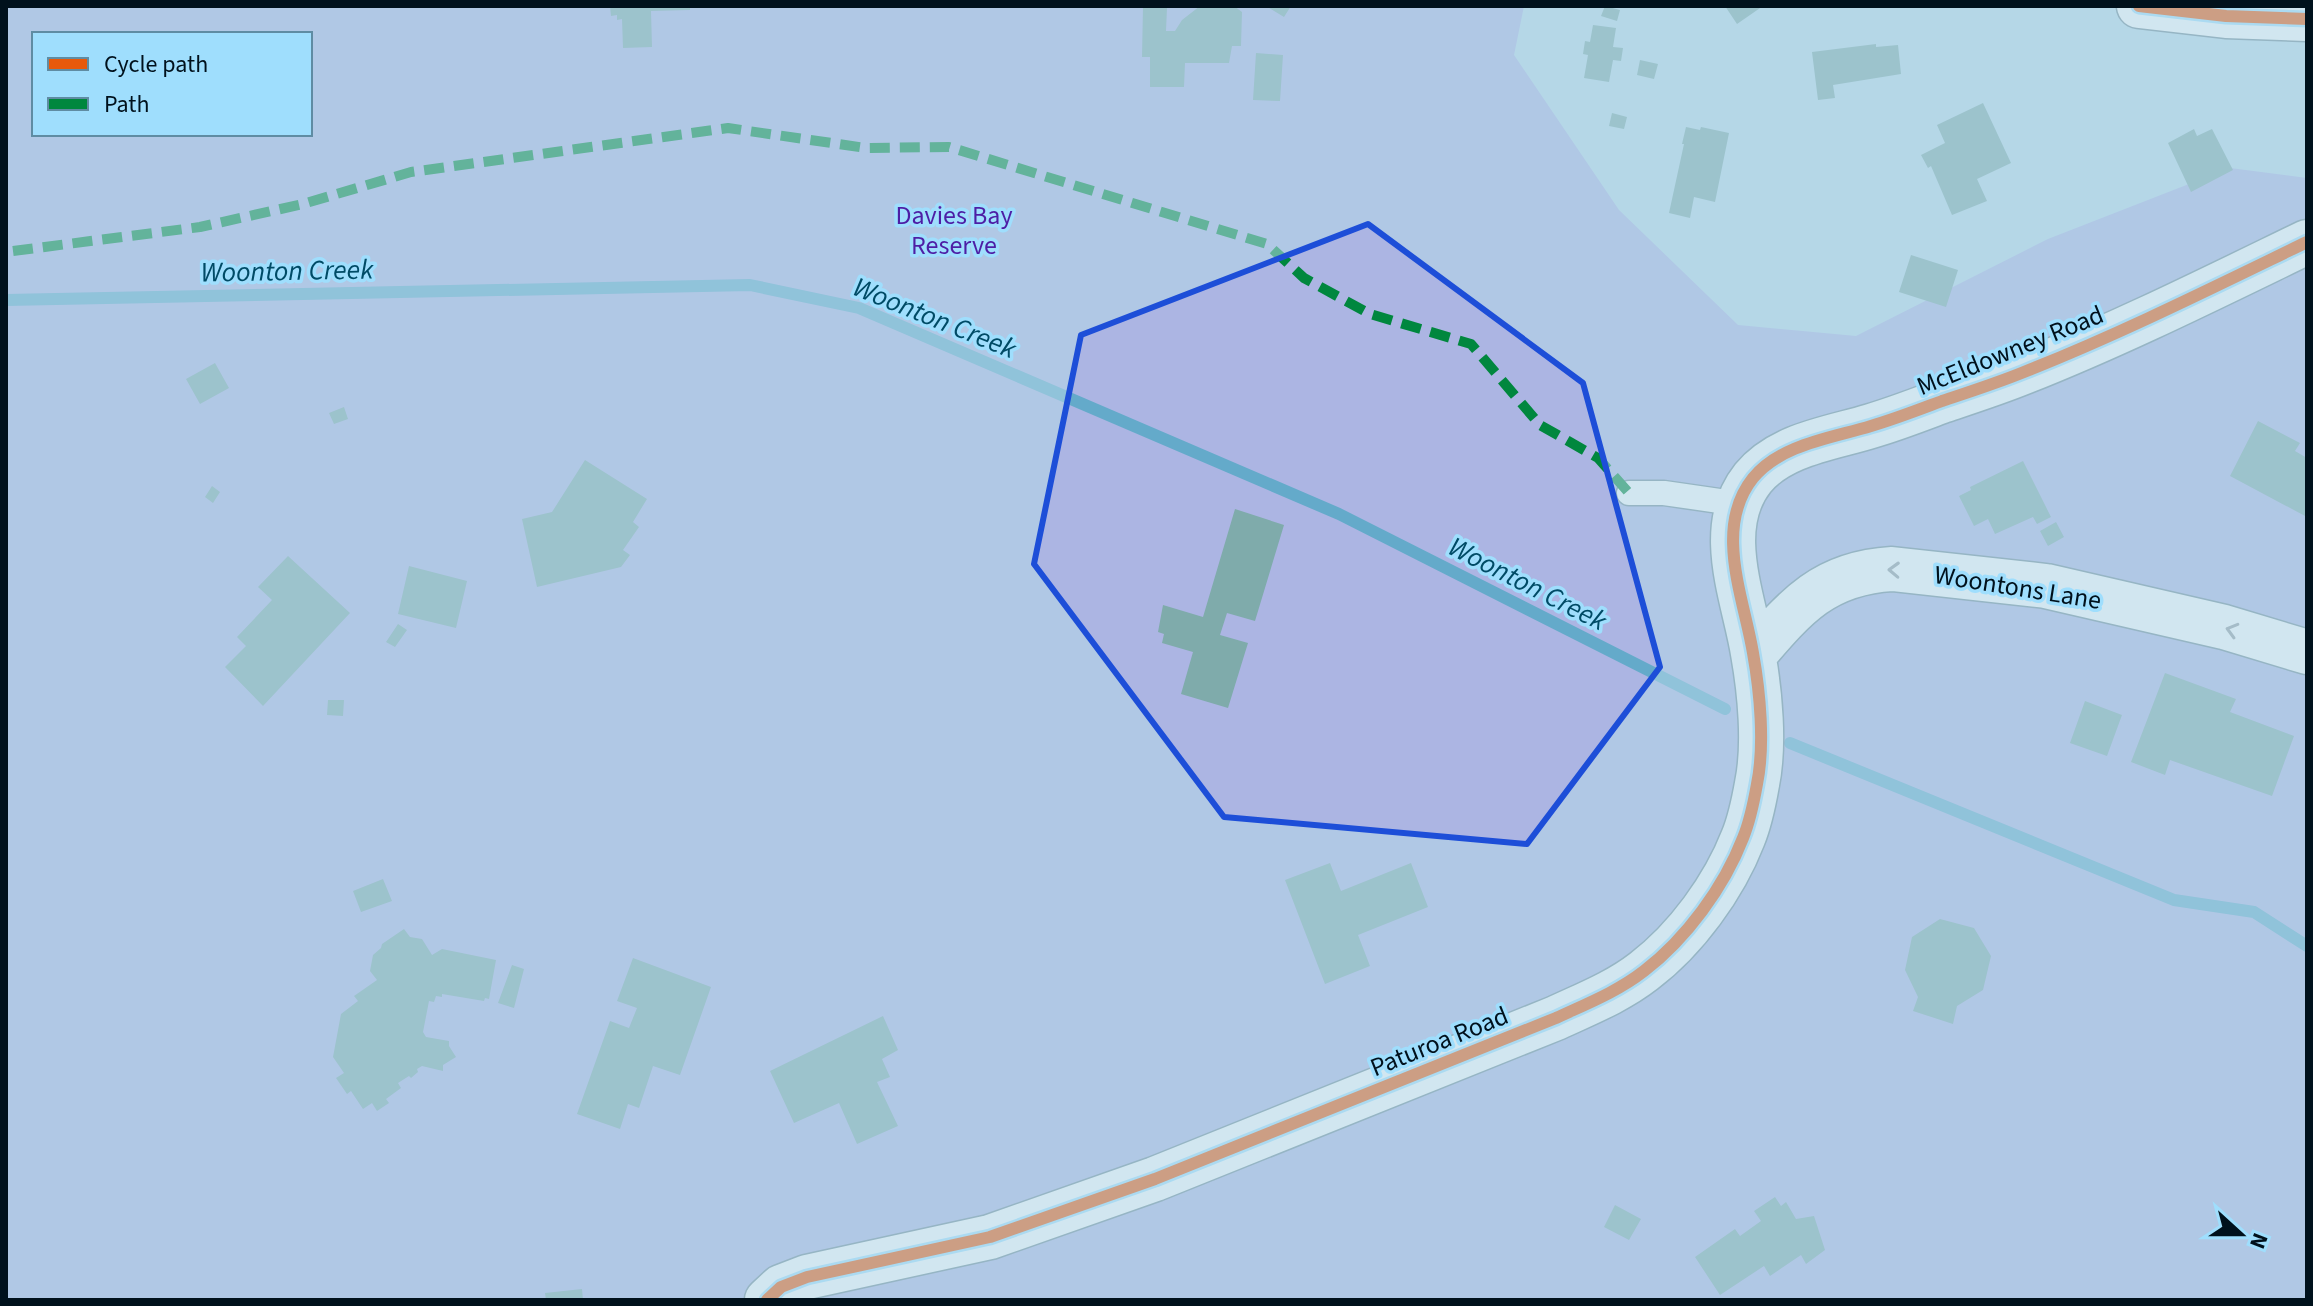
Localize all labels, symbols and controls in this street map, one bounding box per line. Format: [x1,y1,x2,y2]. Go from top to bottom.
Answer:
legend [32,32,312,136]
text: Cycle path [104,47,208,82]
text: Path [104,87,150,122]
park label: Davies Bay Reserve [895,197,1013,264]
water label: Woonton Creek [200,249,374,293]
water label: Woonton Creek [847,267,1023,369]
street label: McEldowney Road [1911,296,2109,405]
water label: Woonton Creek [1441,527,1614,641]
street label: Woontons Lane [1932,556,2104,619]
one-way arrow [1887,561,1900,578]
one-way arrow [2226,623,2240,639]
street label: Paturoa Road [1365,997,1514,1086]
north arrow [2201,1194,2281,1274]
text: N [2241,1228,2276,1253]

